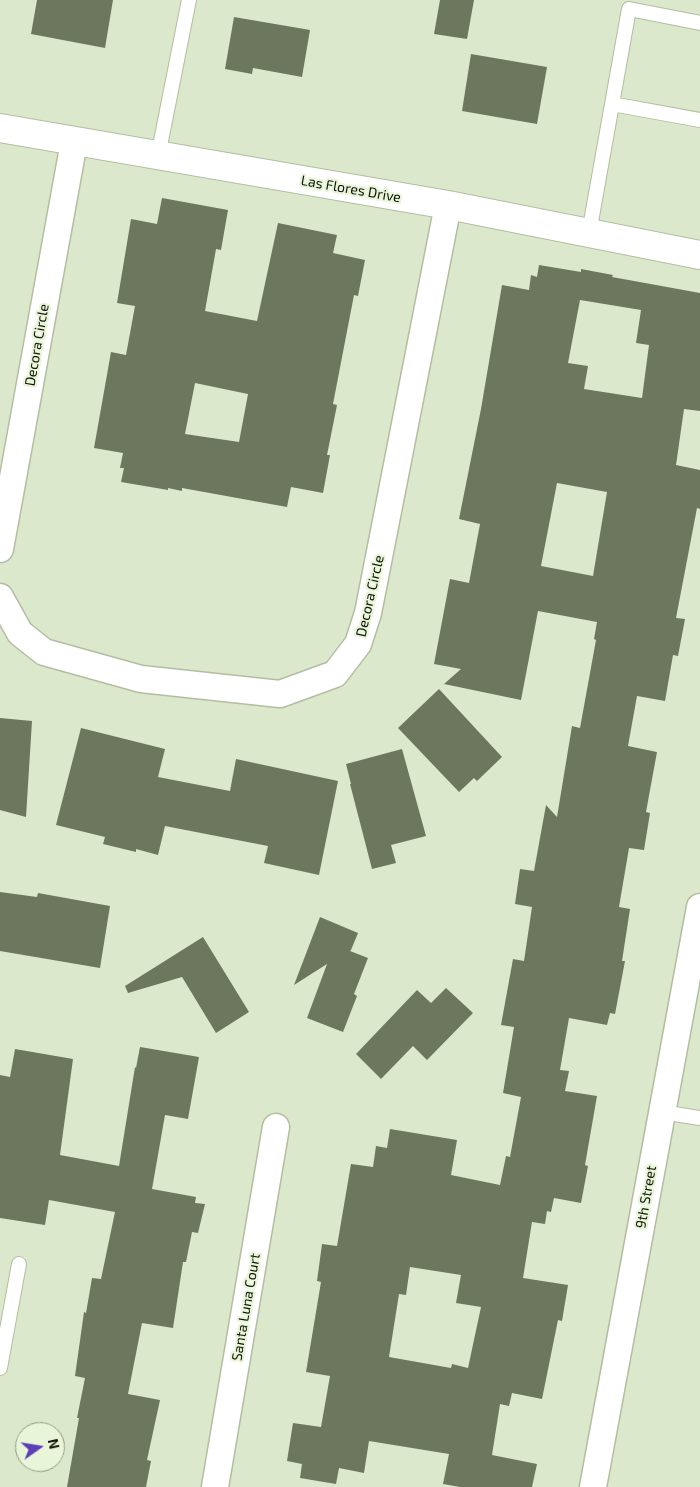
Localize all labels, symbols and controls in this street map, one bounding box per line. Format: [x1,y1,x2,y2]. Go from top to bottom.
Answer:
street label: Las Flores Drive [300,172,402,206]
street label: Decora Circle [21,303,53,387]
street label: Decora Circle [352,554,388,638]
street label: 9th Street [632,1164,660,1230]
street label: Santa Luna Court [228,1252,264,1362]
north arrow [15,1422,65,1472]
text: N [45,1437,64,1451]

